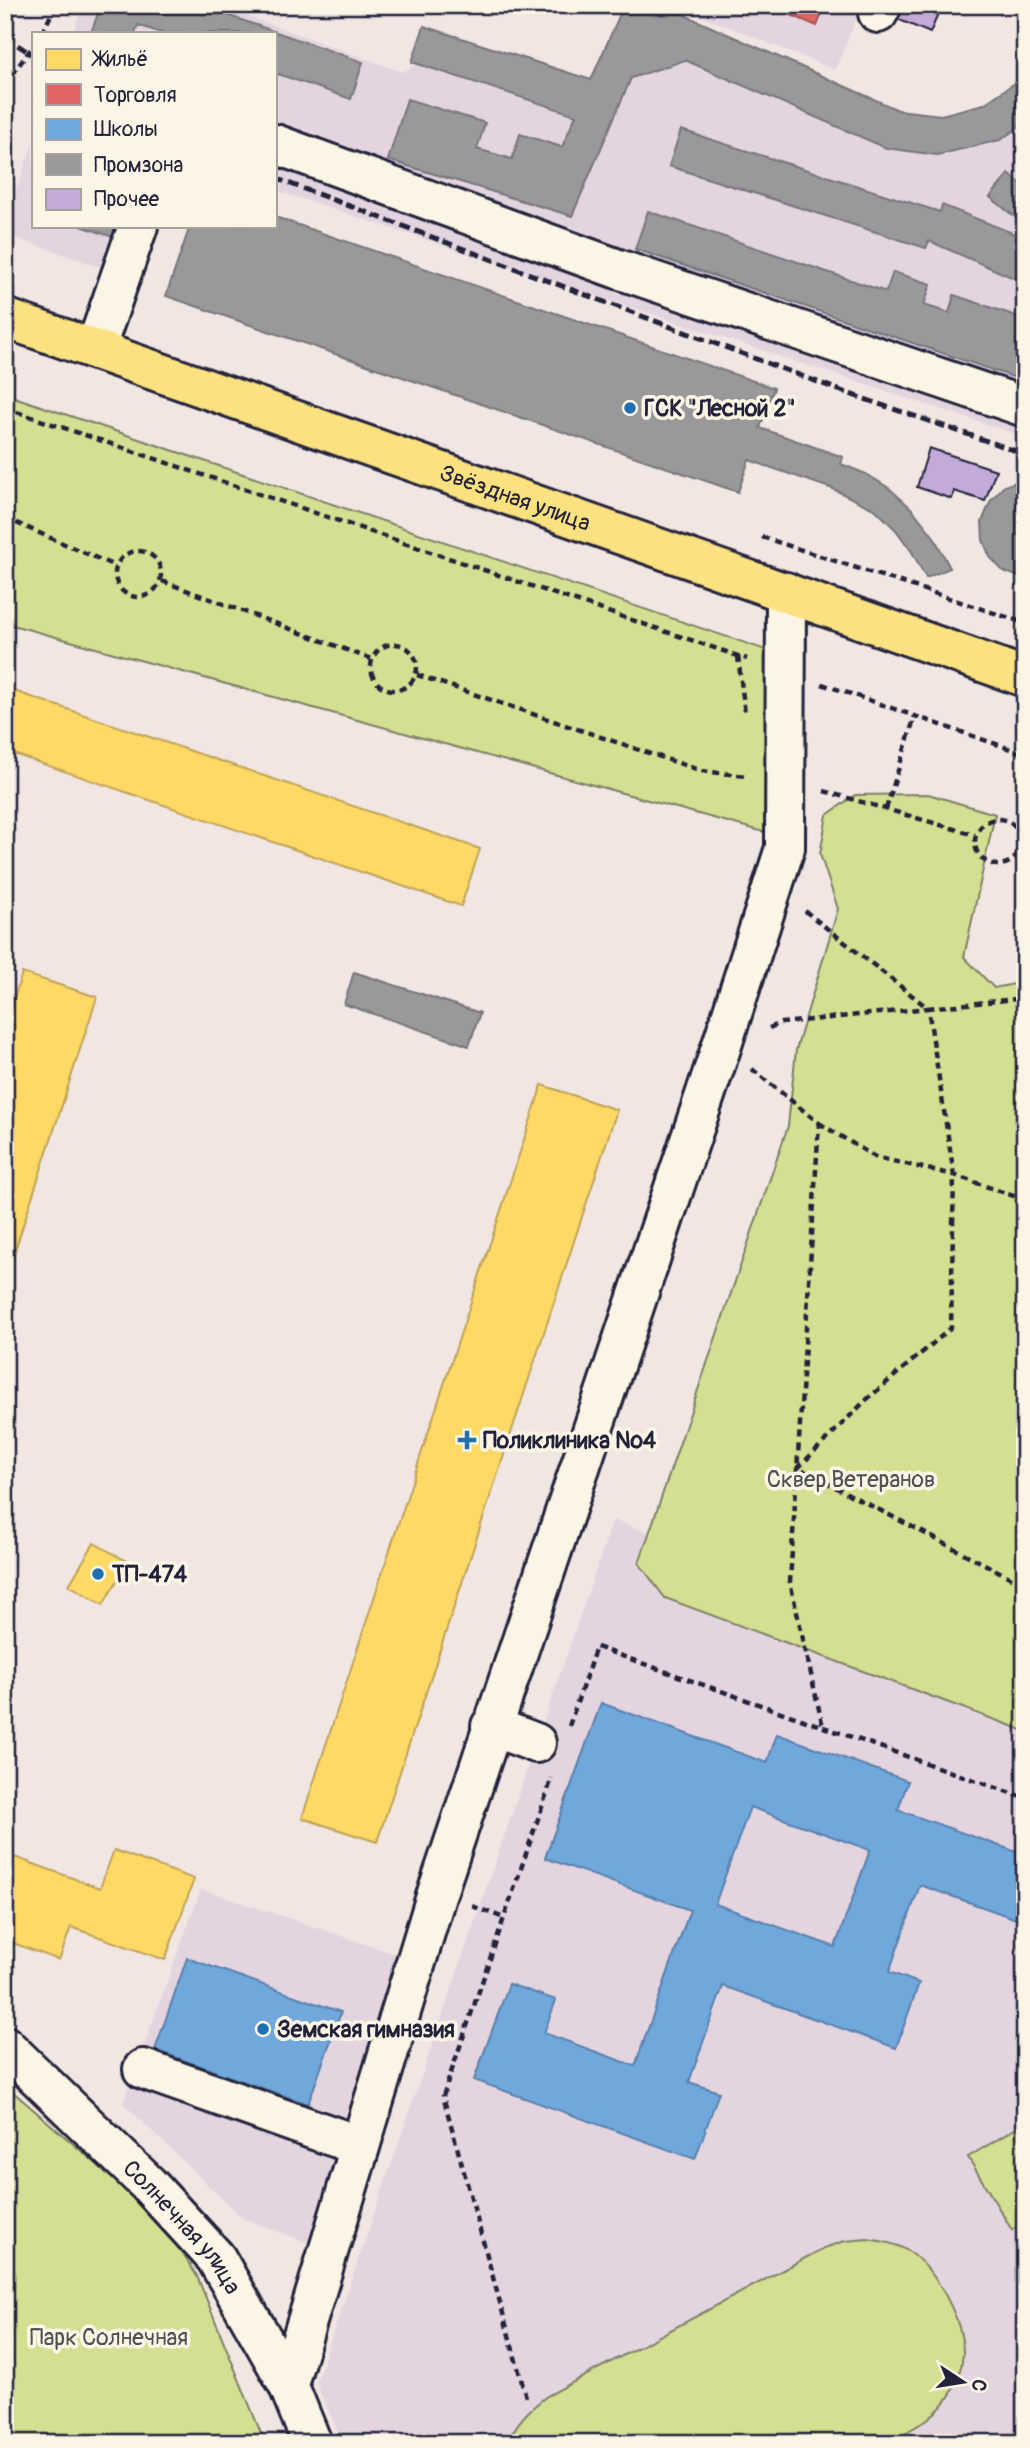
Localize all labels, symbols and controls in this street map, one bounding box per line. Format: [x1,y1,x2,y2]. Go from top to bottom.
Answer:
legend [32,32,276,228]
text: Жильё [91,46,148,73]
text: Торговля [94,82,177,109]
text: Школы [94,116,158,143]
text: Промзона [94,152,183,179]
text: Прочее [94,186,160,213]
place label: ГСК "Лесной 2" [644,394,796,423]
marker: ГСК "Лесной 2" [622,400,638,416]
street label: Звёздная улица [436,458,595,537]
place label: Поликлиника №4 [483,1426,657,1455]
marker: Поликлиника №4 [457,1430,477,1450]
park label: Сквер Ветеранов [767,1465,935,1494]
place label: ТП-474 [111,1560,188,1589]
marker: ТП-474 [90,1566,106,1582]
place label: Земская гимназия [277,2015,455,2044]
marker: Земская гимназия [255,2021,271,2037]
street label: Солнечная улица [117,2153,248,2299]
park label: Парк Солнечная [30,2323,188,2352]
north arrow [928,2346,998,2416]
text: С [966,2377,992,2394]

